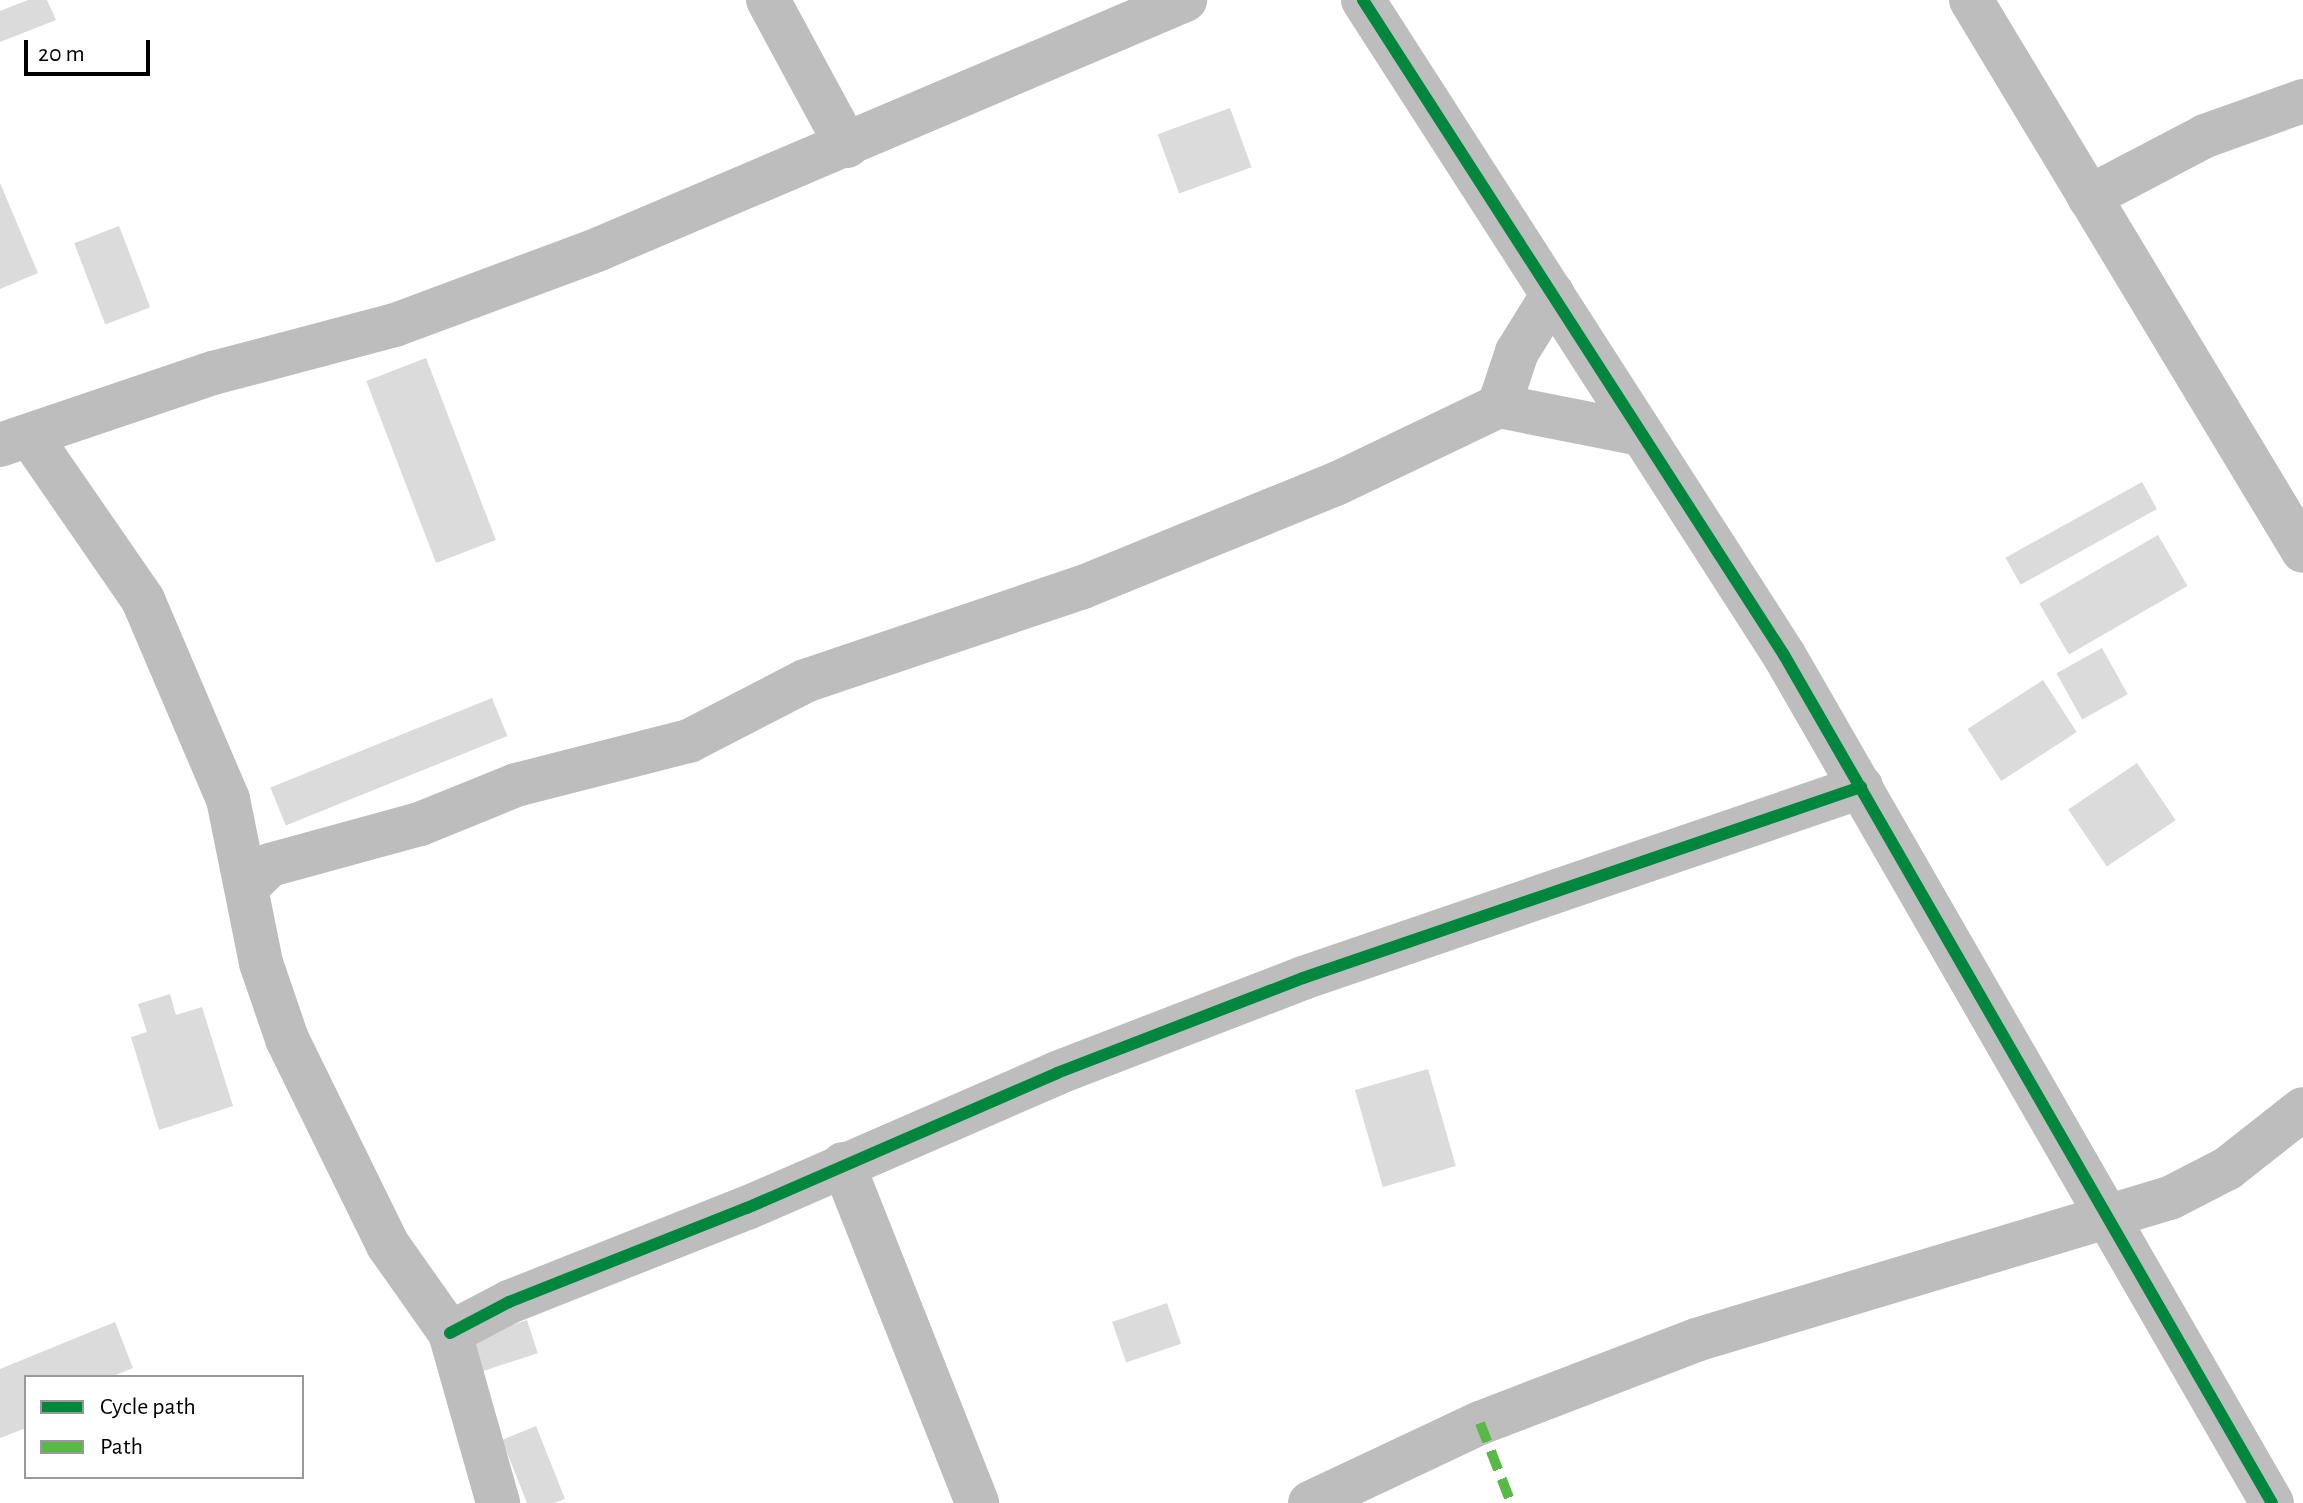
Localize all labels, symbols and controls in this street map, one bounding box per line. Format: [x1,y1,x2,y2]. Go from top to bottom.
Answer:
scale bar [28,24,154,74]
text: 20 m [38,42,85,66]
legend [24,1375,304,1479]
text: Cycle path [100,1395,196,1419]
text: Path [100,1435,143,1459]

